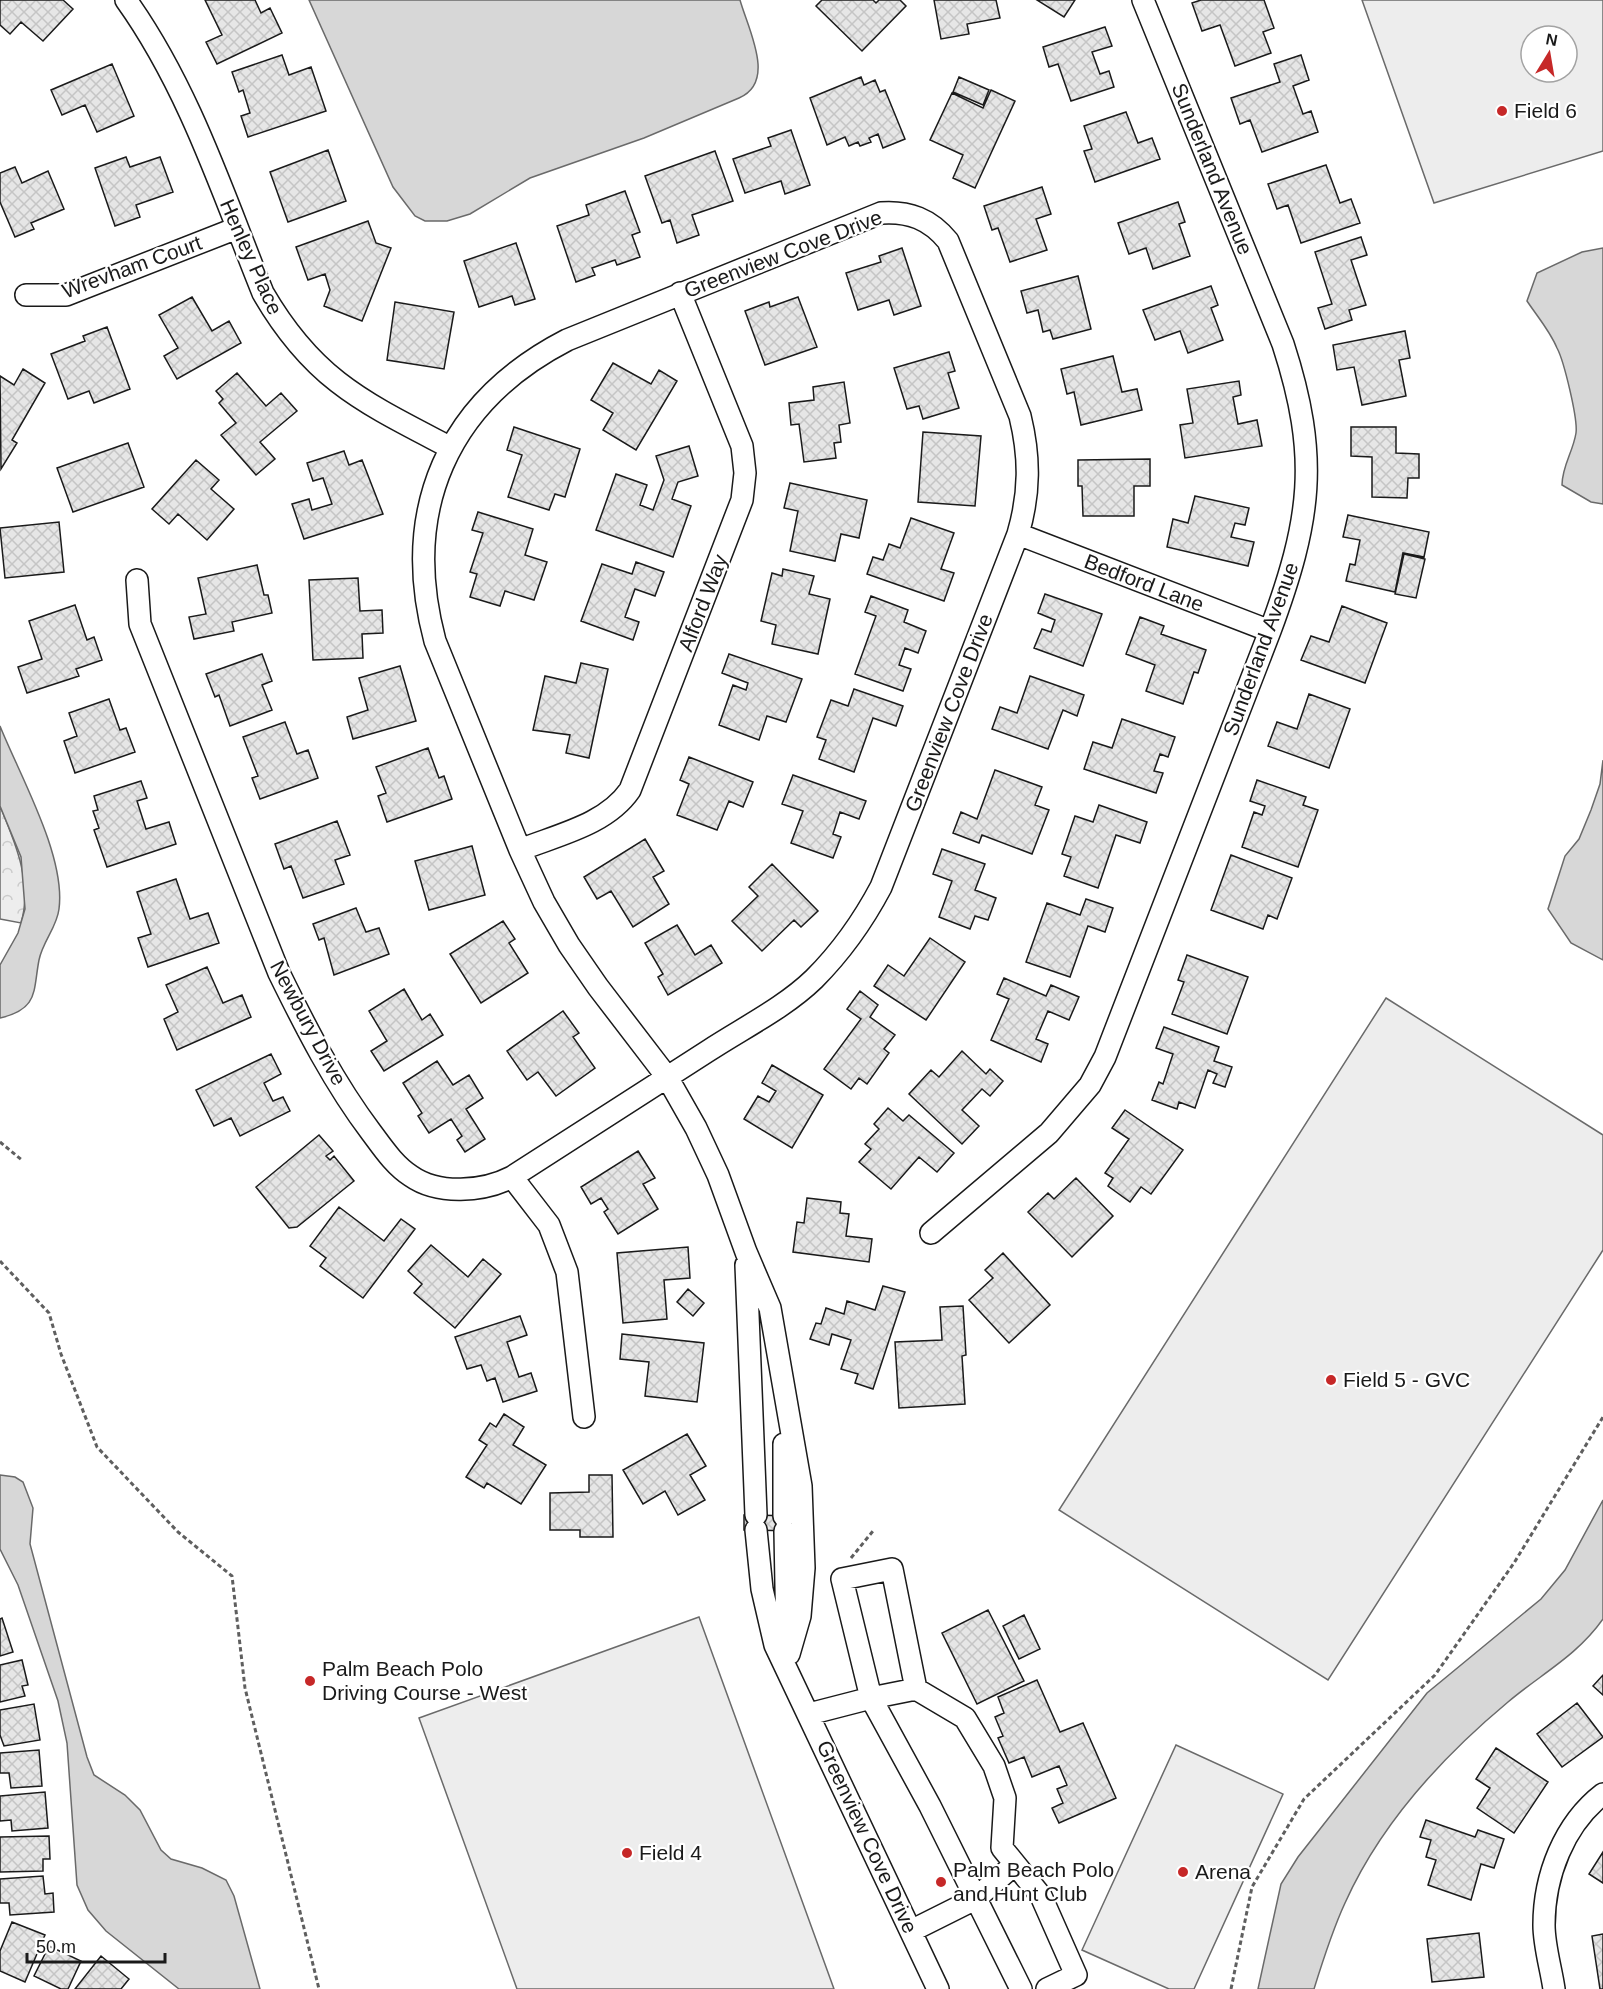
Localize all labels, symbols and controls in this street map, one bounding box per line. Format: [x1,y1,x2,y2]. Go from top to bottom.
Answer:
north arrow [1519,24,1579,84]
text: N [1544,30,1559,49]
street label: Sunderland Avenue [1168,80,1257,258]
place label: Field 6 [1514,99,1577,122]
marker: Field 6 [1495,104,1509,118]
street label: Henley Place [216,196,287,318]
street label: Greenview Cove Drive [681,205,885,302]
street label: Wrevham Court [59,231,205,302]
street label: Bedford Lane [1081,549,1207,616]
street label: Alford Way [674,551,732,655]
street label: Sunderland Avenue [1218,559,1303,739]
street label: Greenview Cove Drive [900,611,997,815]
street label: Newbury Drive [266,957,351,1089]
place label: Field 5 - GVC [1343,1368,1470,1391]
marker: Field 5 - GVC [1324,1373,1338,1387]
place label: Palm Beach Polo Driving Course - West [322,1657,527,1704]
marker: Palm Beach Polo Driving Course - West [303,1674,317,1688]
street label: Greenview Cove Drive [813,1737,922,1937]
place label: Field 4 [639,1841,702,1864]
marker: Field 4 [620,1846,634,1860]
place label: Palm Beach Polo and Hunt Club [953,1858,1114,1905]
place label: Arena [1195,1860,1251,1883]
marker: Arena [1176,1865,1190,1879]
marker: Palm Beach Polo and Hunt Club [934,1875,948,1889]
scale bar [27,1926,165,1964]
text: 50 m [36,1937,76,1957]

